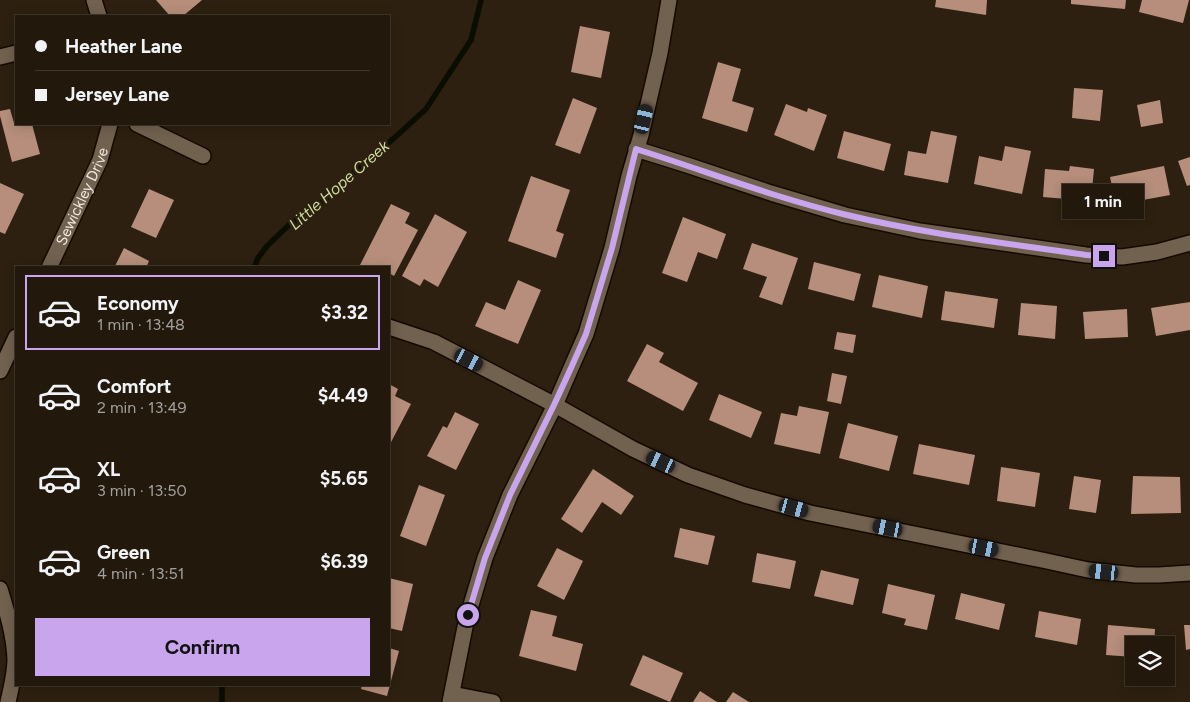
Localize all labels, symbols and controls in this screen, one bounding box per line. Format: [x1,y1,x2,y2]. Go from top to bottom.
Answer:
text: Heather Lane [65,35,182,58]
text: Jersey Lane [65,83,169,106]
car [633,103,654,135]
water label: Little Hope Creek [285,136,394,234]
street label: Sewickley Drive [52,146,112,248]
callout: 1 min [1063,184,1145,218]
text: 1 min [1084,192,1122,211]
route end [1093,245,1115,267]
icon: car [37,290,82,335]
text: Economy [97,292,179,315]
text: $3.32 [321,301,368,324]
text: 1 min · 13:48 [97,315,185,334]
car [452,347,485,373]
icon: car [37,373,82,418]
text: Comfort [97,375,172,398]
text: $4.49 [318,384,368,407]
text: 2 min · 13:49 [97,398,186,417]
car [644,449,677,475]
icon: car [37,456,82,501]
text: XL [97,458,120,481]
text: $5.65 [320,467,368,490]
text: 3 min · 13:50 [97,481,187,500]
car [777,497,810,519]
car [871,518,904,538]
car [967,538,1000,558]
icon: car [37,539,82,584]
text: Green [97,541,150,564]
text: $6.39 [320,550,368,573]
car [1088,563,1119,581]
text: 4 min · 13:51 [97,564,184,583]
route start [457,604,479,626]
button: Confirm [35,618,370,676]
map controls [1125,636,1175,686]
button: layers [1125,636,1175,686]

